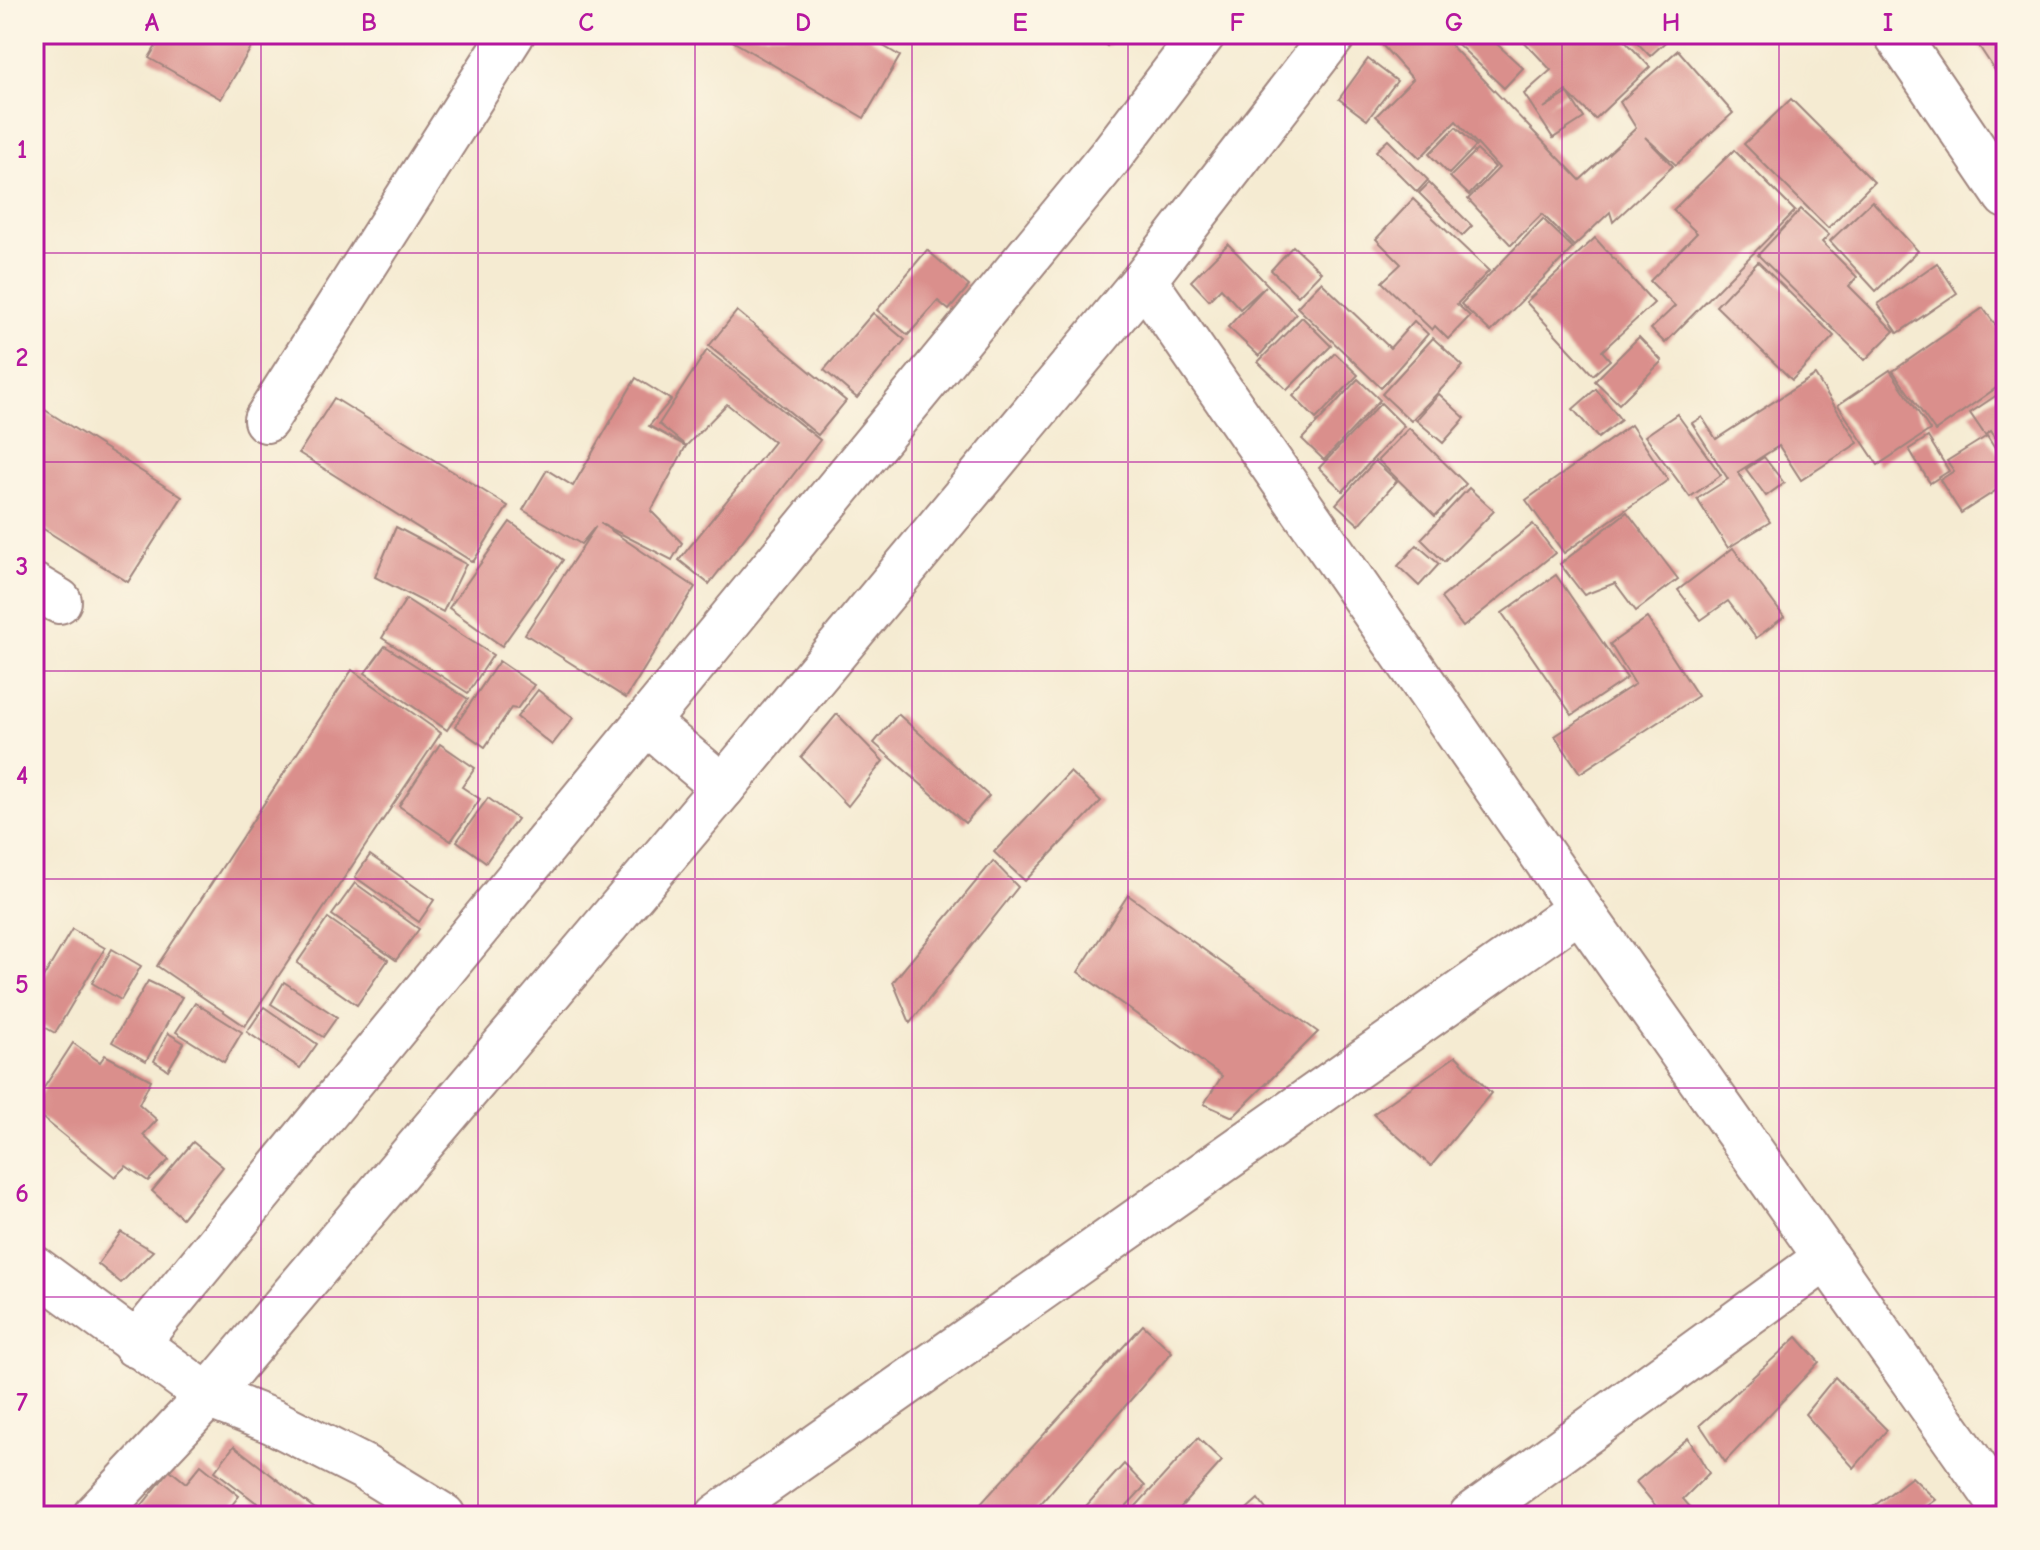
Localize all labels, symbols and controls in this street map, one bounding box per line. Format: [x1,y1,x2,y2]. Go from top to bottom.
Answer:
text: A [145,8,160,38]
text: B [361,8,377,38]
text: C [578,8,594,38]
text: D [795,8,811,38]
text: E [1012,8,1028,38]
text: F [1229,8,1245,38]
text: G [1445,8,1463,38]
text: H [1662,8,1680,38]
text: I [1883,8,1893,38]
text: 1 [17,135,27,165]
text: 2 [16,343,28,373]
text: 3 [16,552,28,582]
text: 4 [16,761,28,791]
text: 5 [15,970,29,1000]
text: 6 [15,1179,29,1209]
text: 7 [16,1388,28,1418]

